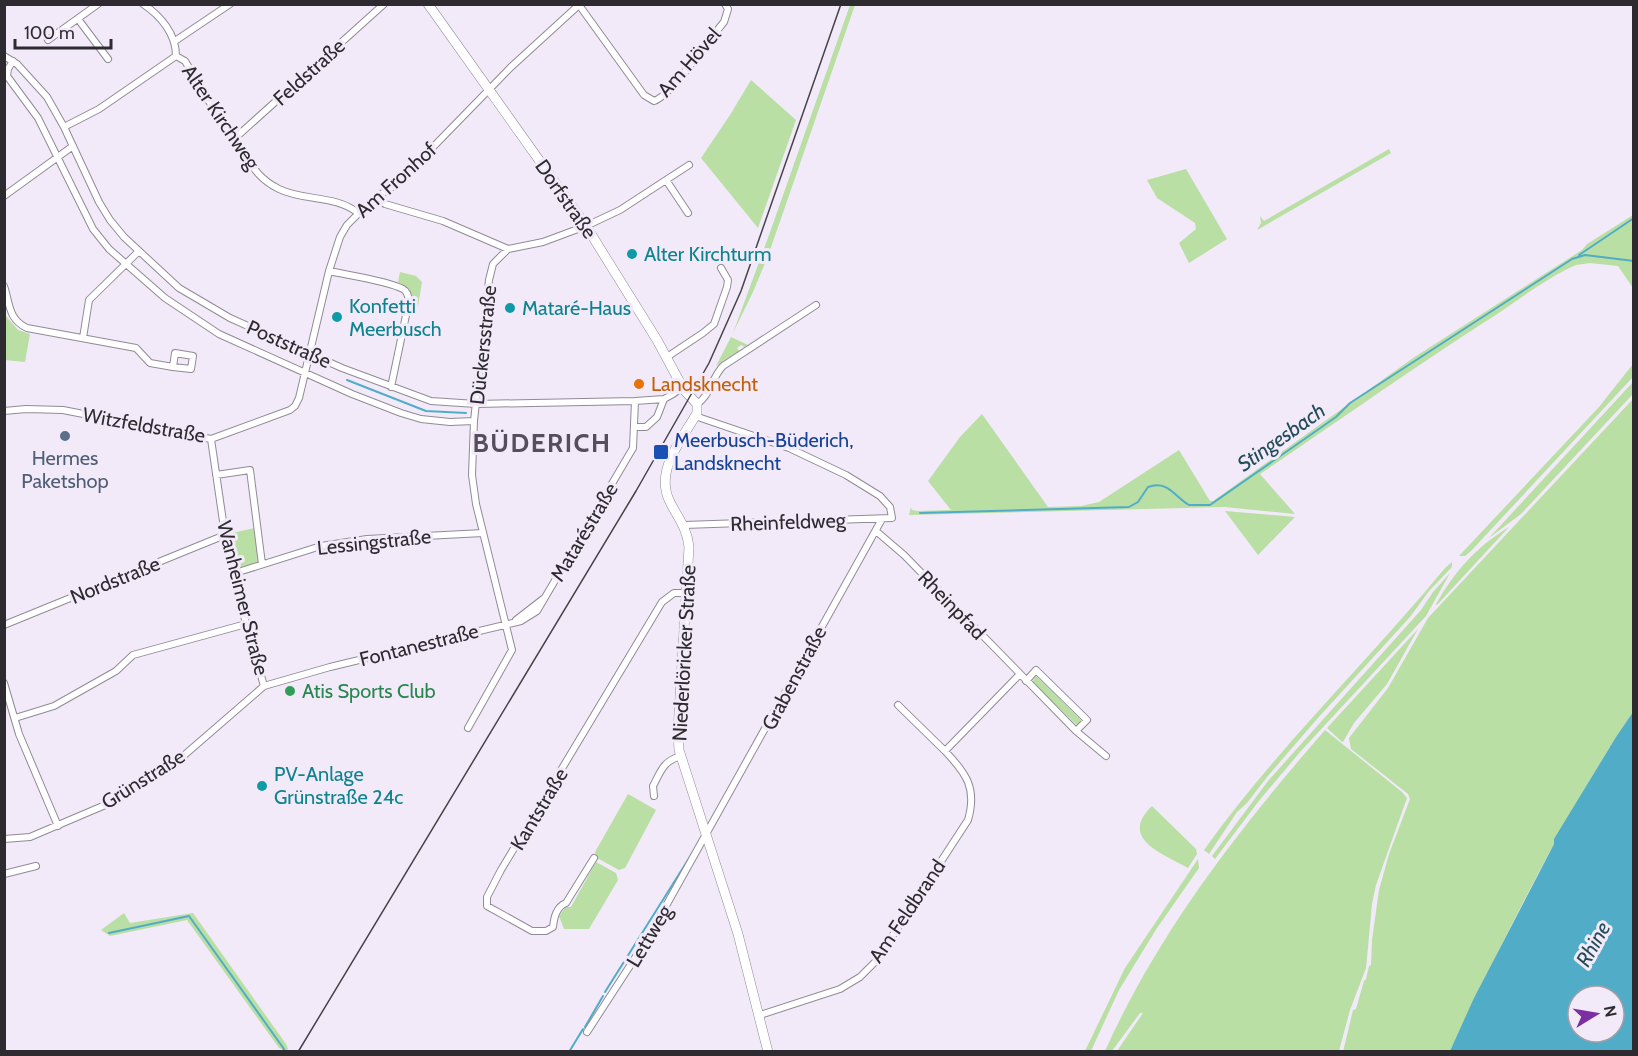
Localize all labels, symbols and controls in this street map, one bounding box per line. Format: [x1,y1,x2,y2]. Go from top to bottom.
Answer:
scale bar [15,12,111,50]
text: 100 m [24,22,75,44]
street label: Am Hövel [653,22,726,101]
street label: Feldstraße [268,34,350,110]
street label: Alter Kirchweg [177,60,265,175]
street label: Am Fronhof [351,137,442,223]
street label: Dorfstraße [530,155,602,243]
place label: Alter Kirchturm [644,242,771,266]
marker: Alter Kirchturm [625,247,639,261]
street label: Dückersstraße [465,284,501,406]
place label: Konfetti Meerbusch [349,294,442,341]
place label: Mataré-Haus [522,296,631,320]
marker: Mataré-Haus [503,301,517,315]
marker: Konfetti Meerbusch [330,310,344,324]
street label: Poststraße [243,315,335,373]
place label: Landsknecht [651,372,758,396]
marker: Landsknecht [632,377,646,391]
water label: Stingesbach [1232,398,1330,476]
street label: Witzfeldstraße [81,402,207,448]
district label: BÜDERICH [473,427,611,459]
place label: Meerbusch-Büderich, Landsknecht [674,428,854,475]
marker: Hermes Paketshop [58,429,72,443]
marker: Meerbusch-Büderich, Landsknecht [652,443,670,461]
place label: Hermes Paketshop [21,446,109,493]
street label: Mataréstraße [545,478,623,586]
street label: Rheinfeldweg [730,508,847,536]
street label: Wanheimer Straße [212,518,274,678]
street label: Lessingstraße [316,524,432,560]
street label: Nordstraße [67,551,163,609]
street label: Niederlöricker Straße [667,564,701,742]
street label: Rheinpfad [913,565,991,645]
street label: Fontanestraße [357,619,481,671]
street label: Grabenstraße [757,622,831,734]
place label: Atis Sports Club [302,679,436,703]
marker: Atis Sports Club [283,684,297,698]
street label: Grünstraße [97,744,189,814]
place label: PV-Anlage Grünstraße 24c [274,762,403,809]
street label: Kantstraße [505,764,573,854]
marker: PV-Anlage Grünstraße 24c [255,779,269,793]
street label: Am Feldbrand [864,855,950,967]
street label: Lettweg [621,900,677,971]
water label: Rhine [1571,917,1616,971]
north arrow [1566,984,1626,1044]
text: N [1600,1004,1621,1019]

